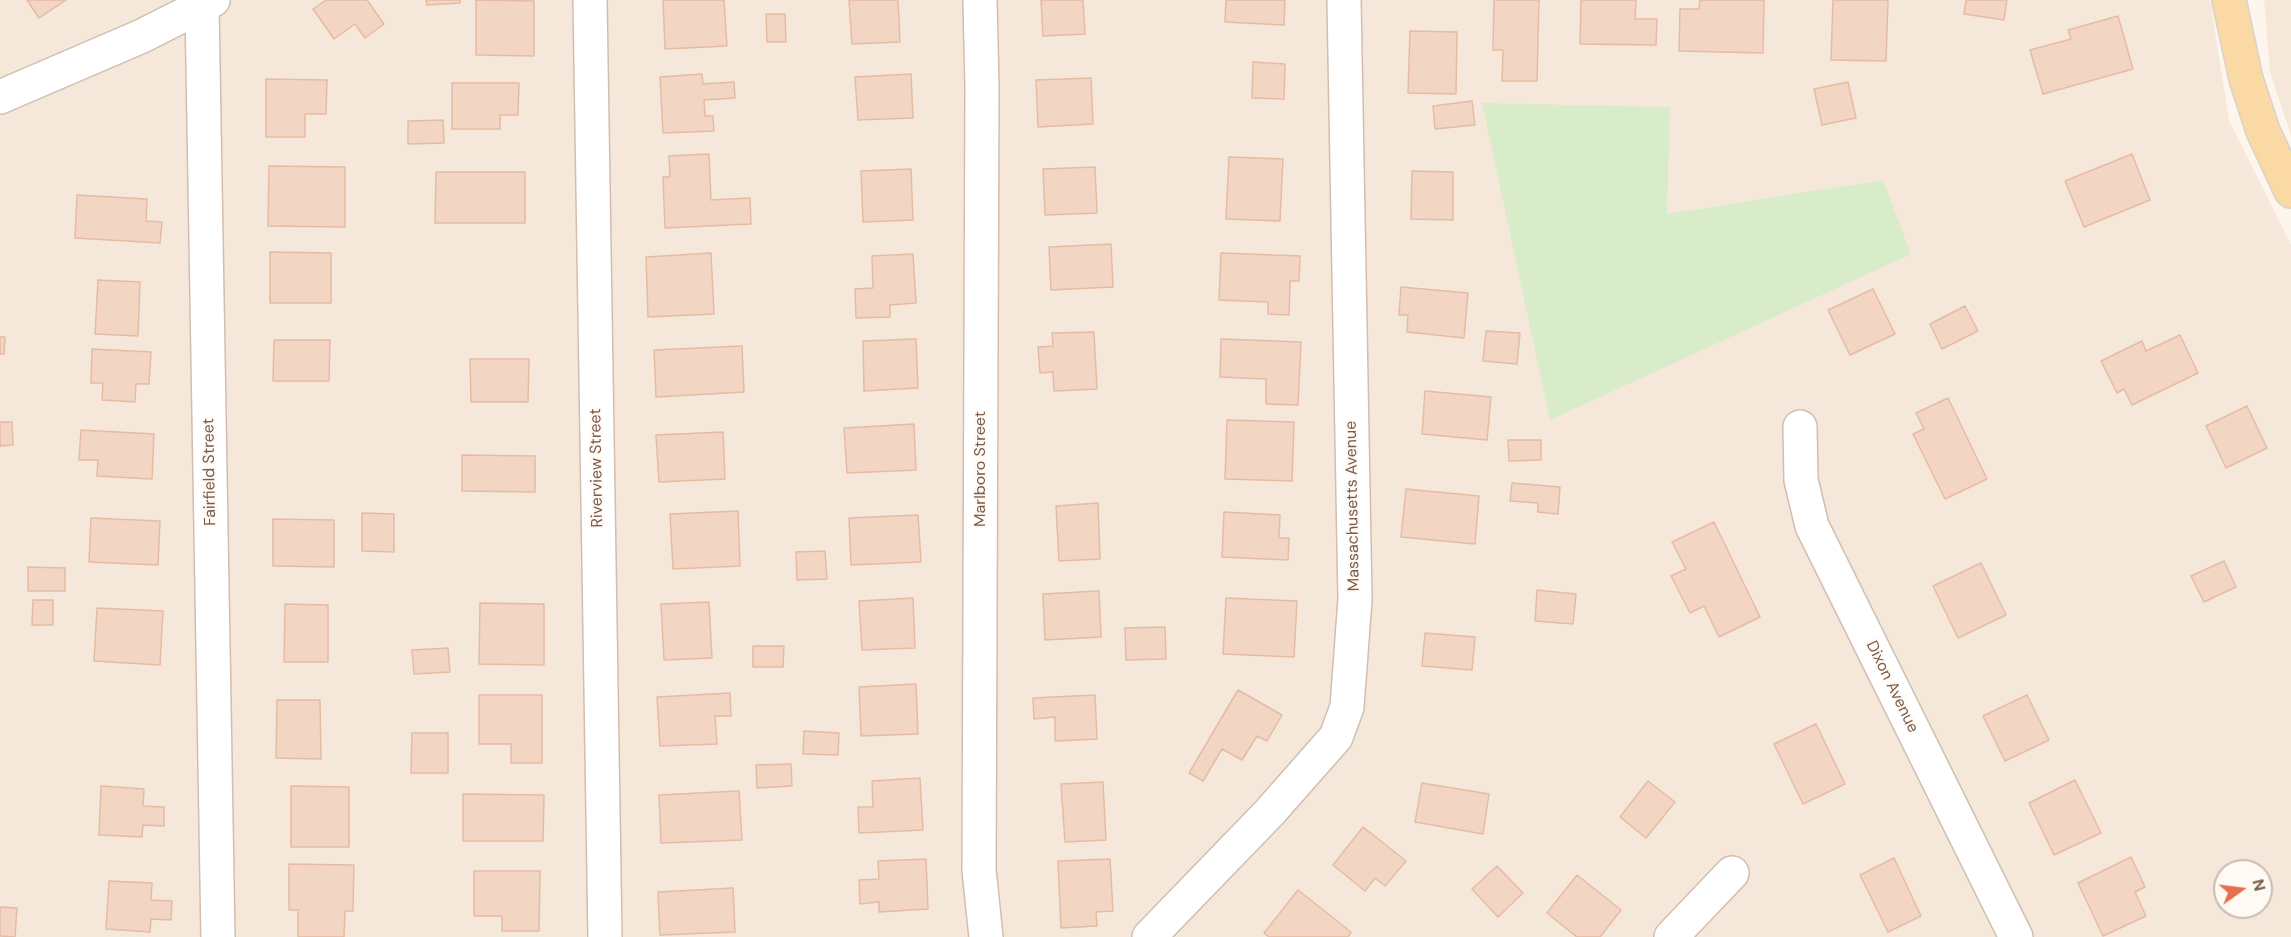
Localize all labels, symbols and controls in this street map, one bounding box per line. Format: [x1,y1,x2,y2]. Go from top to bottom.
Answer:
street label: Riverview Street [586,408,608,528]
street label: Marlboro Street [971,411,991,527]
street label: Fairfield Street [199,418,221,526]
street label: Massachusetts Avenue [1342,421,1364,591]
street label: Dixon Avenue [1862,638,1922,736]
north arrow [2213,859,2273,919]
text: N [2247,877,2271,893]

